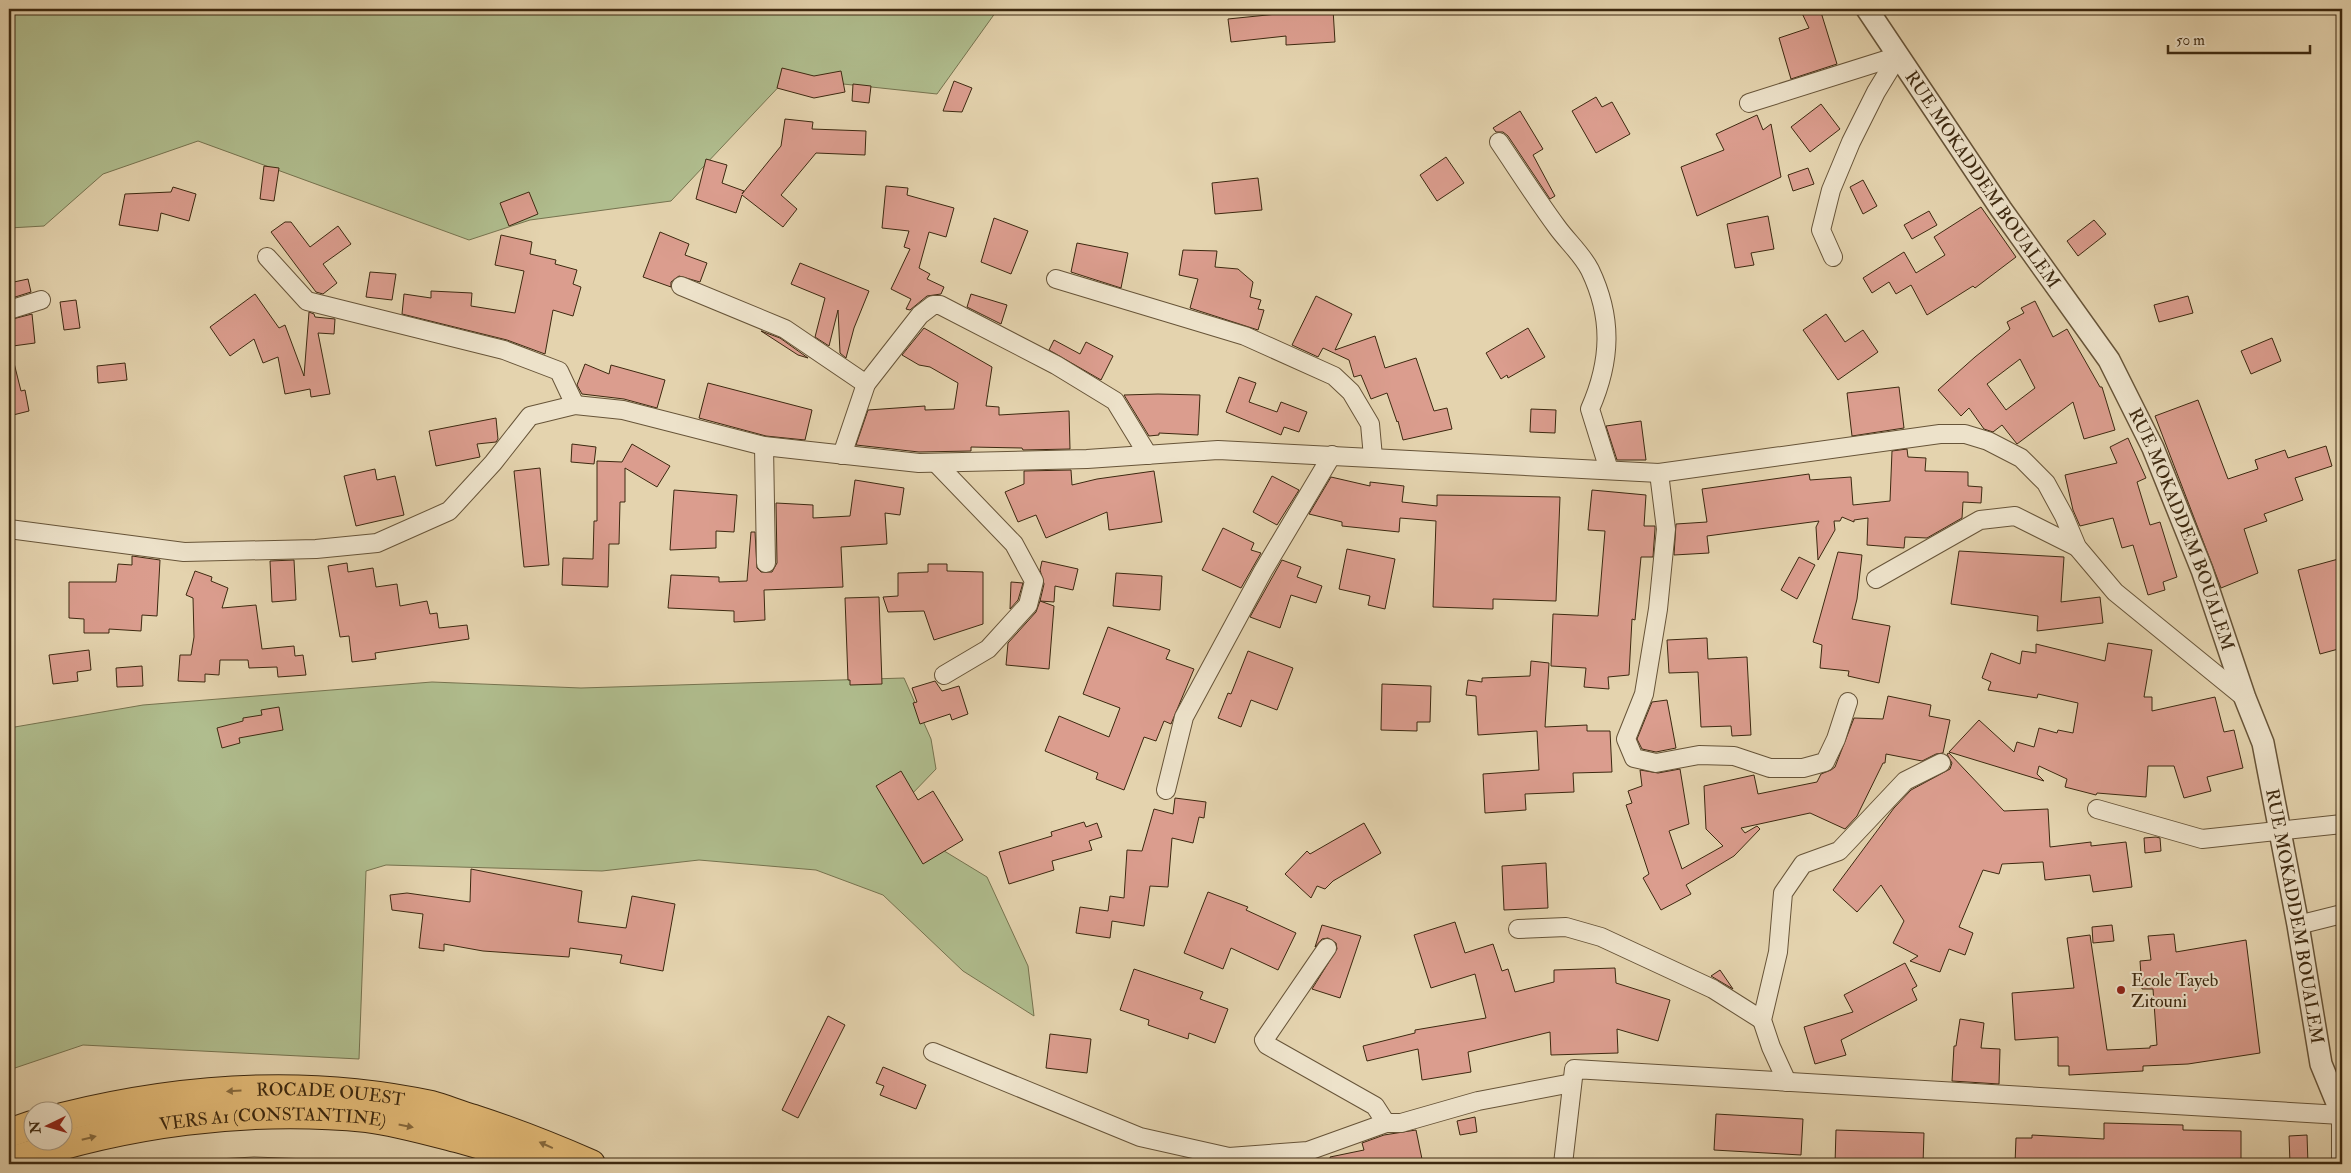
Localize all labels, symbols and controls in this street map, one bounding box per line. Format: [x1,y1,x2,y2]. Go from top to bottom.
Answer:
scale bar [2168,22,2311,54]
text: 50 m [2176,31,2205,50]
street label: RUE MOKADDEM BOUALEM [1900,66,2065,293]
street label: RUE MOKADDEM BOUALEM [2123,404,2240,654]
street label: RUE MOKADDEM BOUALEM [2261,787,2329,1046]
place label: Ecole Tayeb Zitouni [2131,969,2218,1013]
marker: Ecole Tayeb Zitouni [2115,984,2127,996]
street label: ROCADE OUEST [256,1078,407,1111]
one-way arrow [226,1087,242,1095]
north arrow [22,1100,72,1150]
street label: VERS A1 (CONSTANTINE) [158,1103,388,1136]
text: N [26,1120,45,1135]
one-way arrow [399,1122,415,1130]
one-way arrow [81,1134,96,1142]
one-way arrow [539,1140,553,1148]

